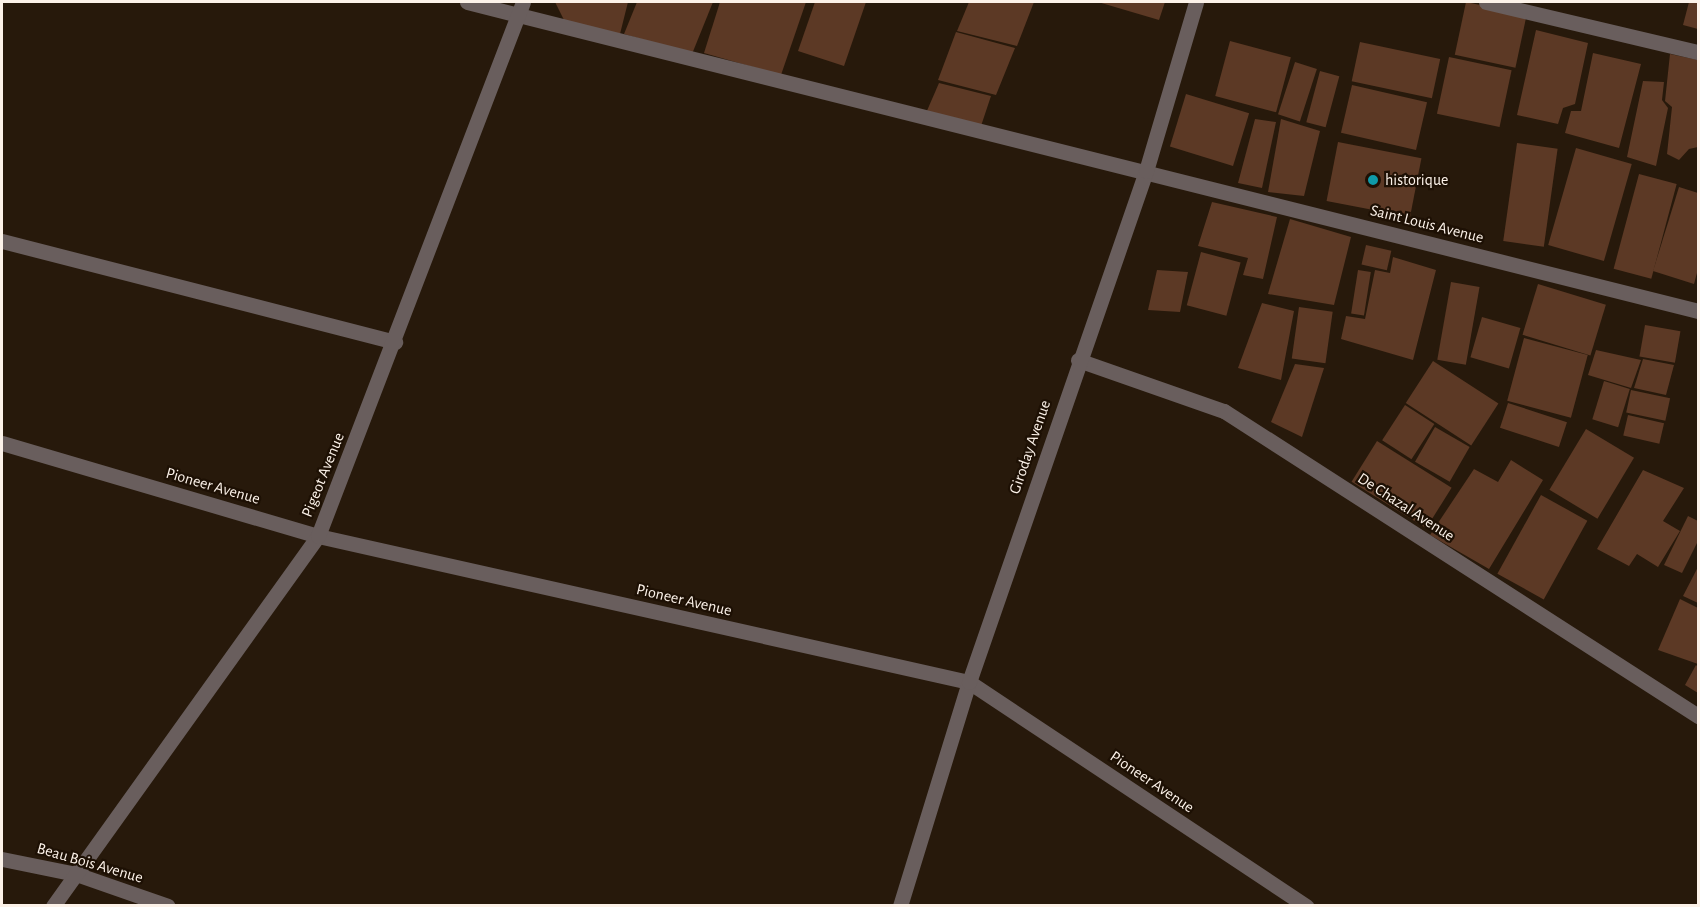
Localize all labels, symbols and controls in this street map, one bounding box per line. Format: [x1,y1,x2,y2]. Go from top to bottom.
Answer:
place label: historique [1385,170,1448,190]
marker: historique [1366,173,1380,187]
street label: Saint Louis Avenue [1368,201,1486,247]
street label: Giroday Avenue [1005,398,1055,496]
street label: Pigeot Avenue [297,430,349,520]
street label: Pioneer Avenue [164,463,262,509]
street label: De Chazal Avenue [1354,469,1458,545]
street label: Pioneer Avenue [634,580,734,620]
street label: Pioneer Avenue [1106,747,1198,817]
street label: Beau Bois Avenue [35,839,145,887]

